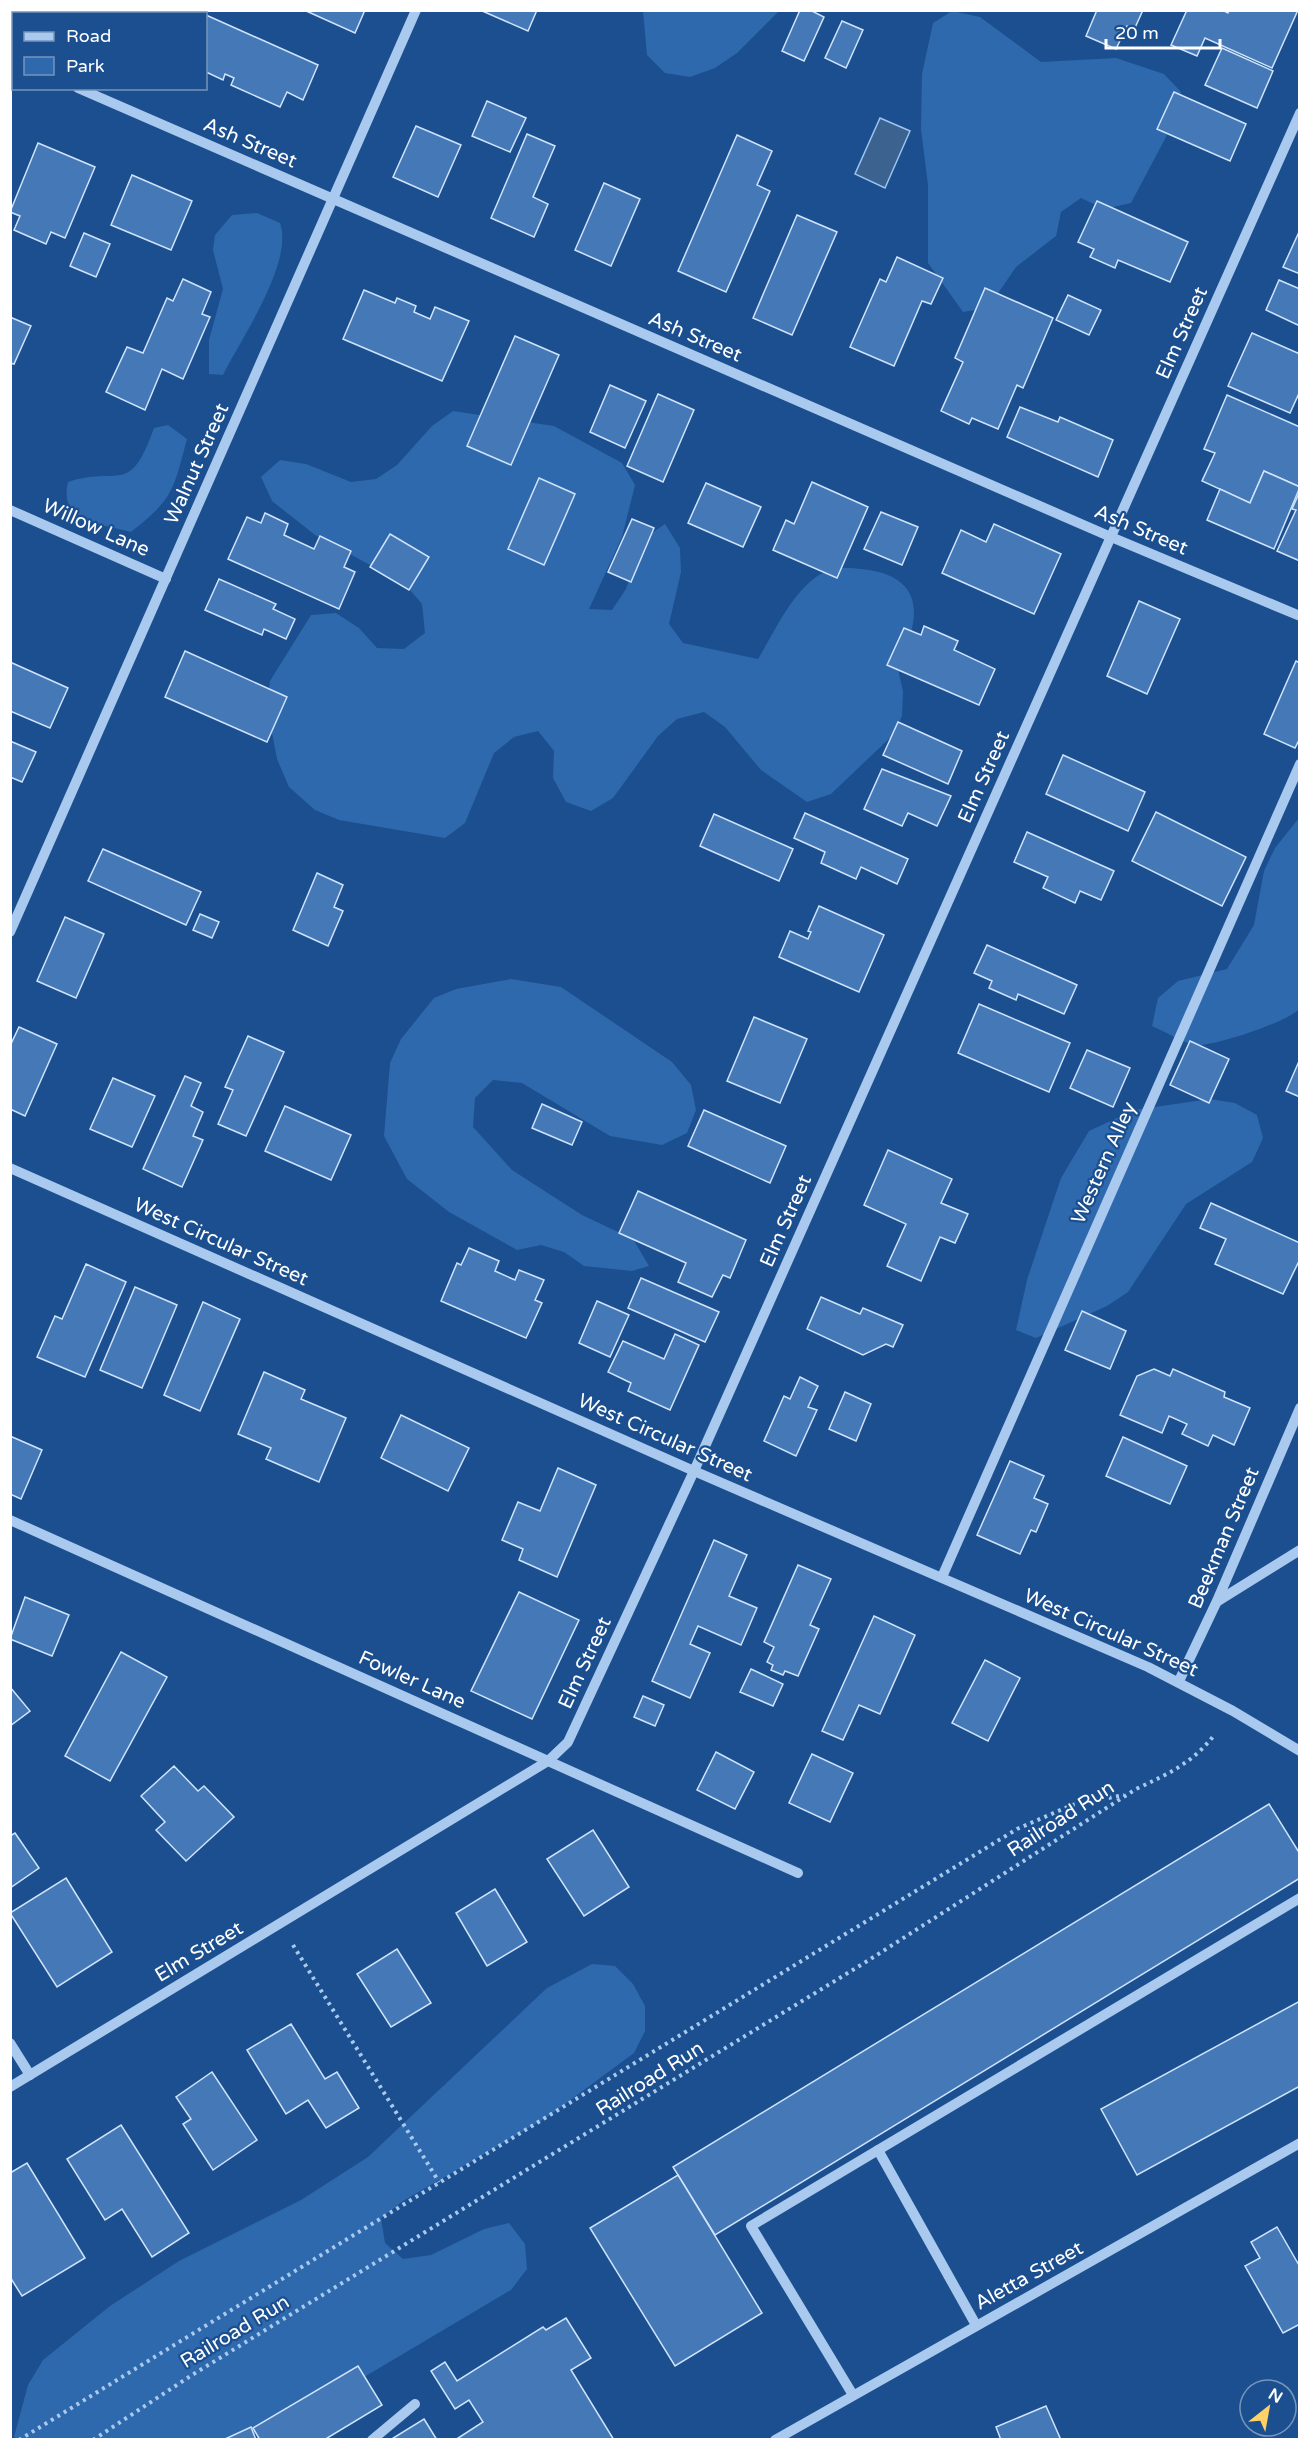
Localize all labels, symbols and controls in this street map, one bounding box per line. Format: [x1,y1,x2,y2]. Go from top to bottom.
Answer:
legend [12,12,207,90]
scale bar [1106,12,1220,50]
text: 20 m [1115,22,1159,44]
text: Road [66,25,111,47]
text: Park [66,55,105,77]
street label: Ash Street [200,113,301,174]
street label: Elm Street [1151,283,1213,383]
street label: Ash Street [645,307,746,368]
street label: Walnut Street [160,399,235,528]
street label: Willow Lane [39,494,153,562]
street label: Ash Street [1091,500,1192,561]
street label: Elm Street [953,727,1015,827]
street label: Western Alley [1066,1098,1142,1228]
street label: Elm Street [755,1171,817,1271]
street label: West Circular Street [130,1193,312,1291]
street label: West Circular Street [574,1389,756,1487]
street label: Beekman Street [1183,1463,1265,1612]
street label: West Circular Street [1020,1584,1202,1682]
street label: Elm Street [553,1613,617,1713]
street label: Fowler Lane [355,1646,469,1714]
street label: Railroad Run [1003,1776,1119,1862]
street label: Elm Street [151,1916,248,1988]
street label: Railroad Run [592,2036,708,2122]
street label: Aletta Street [971,2236,1088,2316]
street label: Railroad Run [176,2290,294,2374]
north arrow [1238,2378,1298,2438]
text: N [1265,2384,1286,2408]

